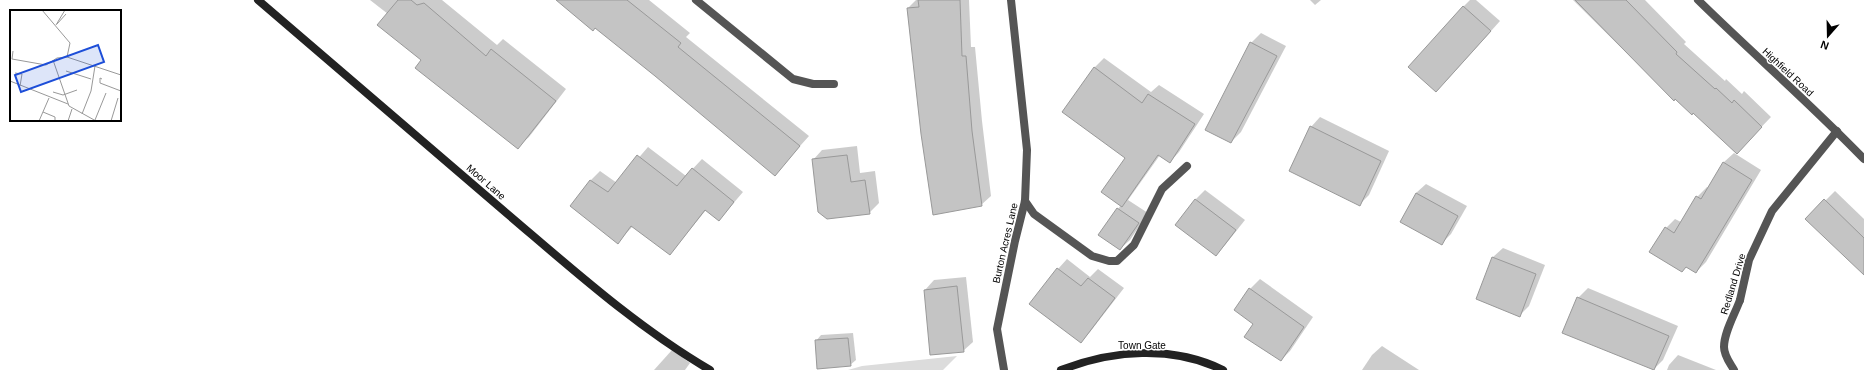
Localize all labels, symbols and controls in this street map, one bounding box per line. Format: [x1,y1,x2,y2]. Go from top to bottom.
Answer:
inset map [10,10,121,121]
north arrow [1808,16,1848,56]
text: N [1819,38,1830,52]
street label: Highfield Road [1760,46,1816,98]
street label: Moor Lane [464,162,508,202]
street label: Burton Acres Lane [990,201,1020,284]
street label: Redland Drive [1718,252,1748,316]
street label: Town Gate [1118,340,1166,351]

